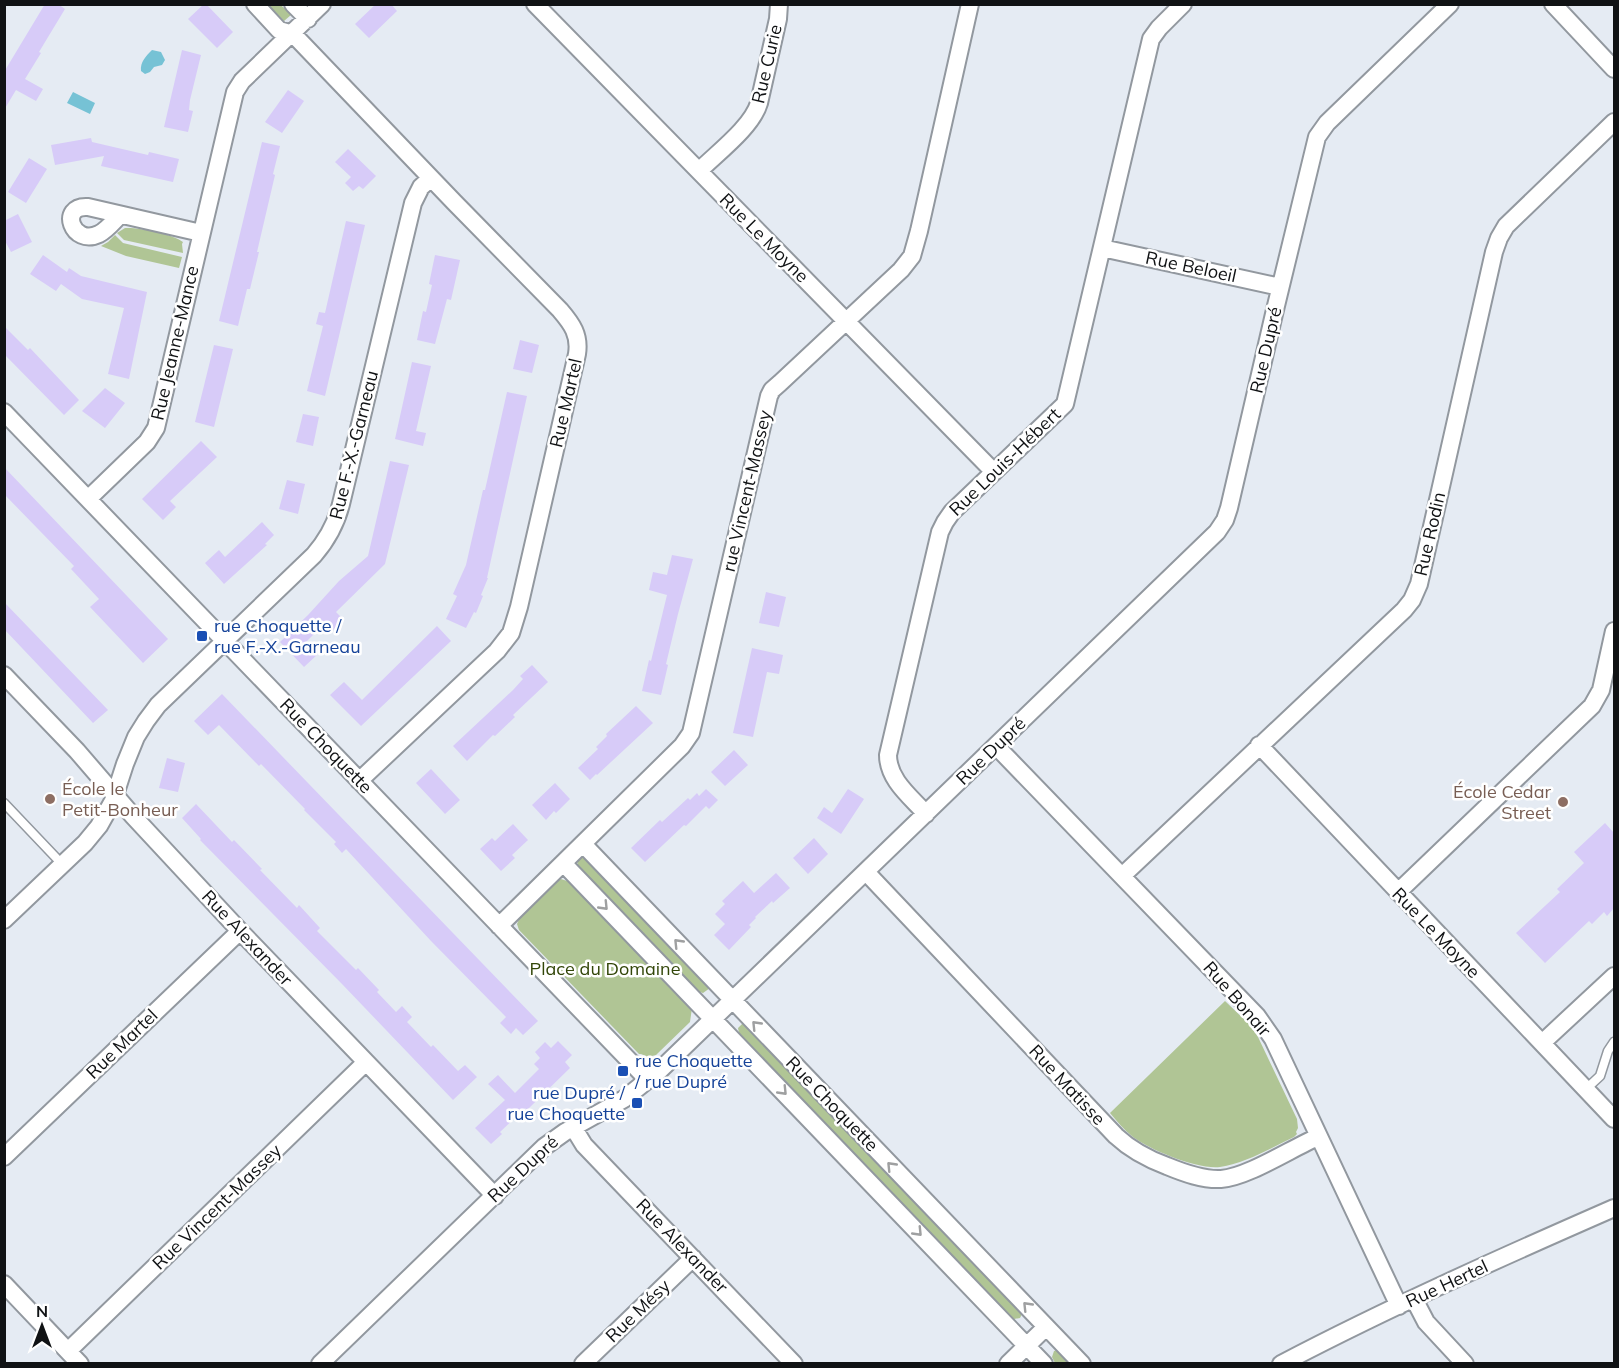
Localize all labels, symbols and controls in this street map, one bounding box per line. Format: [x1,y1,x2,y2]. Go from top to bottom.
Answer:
street label: Rue Curie [746,22,787,106]
street label: Rue Le Moyne [715,188,814,287]
street label: Rue Beloeil [1144,246,1239,287]
street label: Rue Jeanne-Mance [146,263,203,422]
street label: Rue Dupré [1244,304,1287,395]
street label: Rue Martel [544,356,587,450]
street label: Rue F.-X.-Garneau [324,368,383,522]
street label: Rue Louis-Hébert [944,403,1065,521]
street label: rue Vincent-Massey [717,407,776,574]
street label: Rue Rodin [1409,490,1450,578]
place label: rue Choquette / rue F.-X.-Garneau [214,614,361,658]
marker: rue Choquette / rue F.-X.-Garneau [195,629,209,643]
street label: Rue Choquette [275,693,378,798]
street label: Rue Dupré [951,712,1030,790]
place label: École le Petit-Bonheur [62,777,178,821]
place label: École Cedar Street [1453,780,1551,824]
marker: École le Petit-Bonheur [43,792,57,806]
marker: École Cedar Street [1556,795,1570,809]
street label: Rue Le Moyne [1387,883,1485,983]
street label: Rue Alexander [197,885,298,991]
one-way arrow [597,898,608,909]
one-way arrow [674,939,685,950]
street label: Rue Bonair [1199,956,1277,1041]
park label: Place du Domaine [530,957,680,980]
street label: Rue Martel [81,1004,162,1083]
one-way arrow [752,1022,763,1032]
street label: Rue Matisse [1024,1040,1110,1130]
place label: rue Choquette / rue Dupré [634,1049,753,1093]
street label: Rue Choquette [781,1051,884,1156]
marker: rue Choquette / rue Dupré [616,1064,630,1078]
place label: rue Dupré / rue Choquette [507,1081,626,1125]
one-way arrow [776,1084,787,1095]
marker: rue Dupré / rue Choquette [630,1096,644,1110]
street label: Rue Dupré [483,1130,563,1207]
street label: Rue Vincent-Massey [147,1139,286,1274]
one-way arrow [888,1162,899,1173]
street label: Rue Alexander [632,1194,734,1298]
one-way arrow [911,1226,922,1236]
street label: Rue Hertel [1402,1254,1492,1313]
street label: Rue Mésy [601,1274,675,1347]
north arrow [12,1296,72,1356]
text: N [36,1301,48,1321]
one-way arrow [1023,1303,1034,1314]

